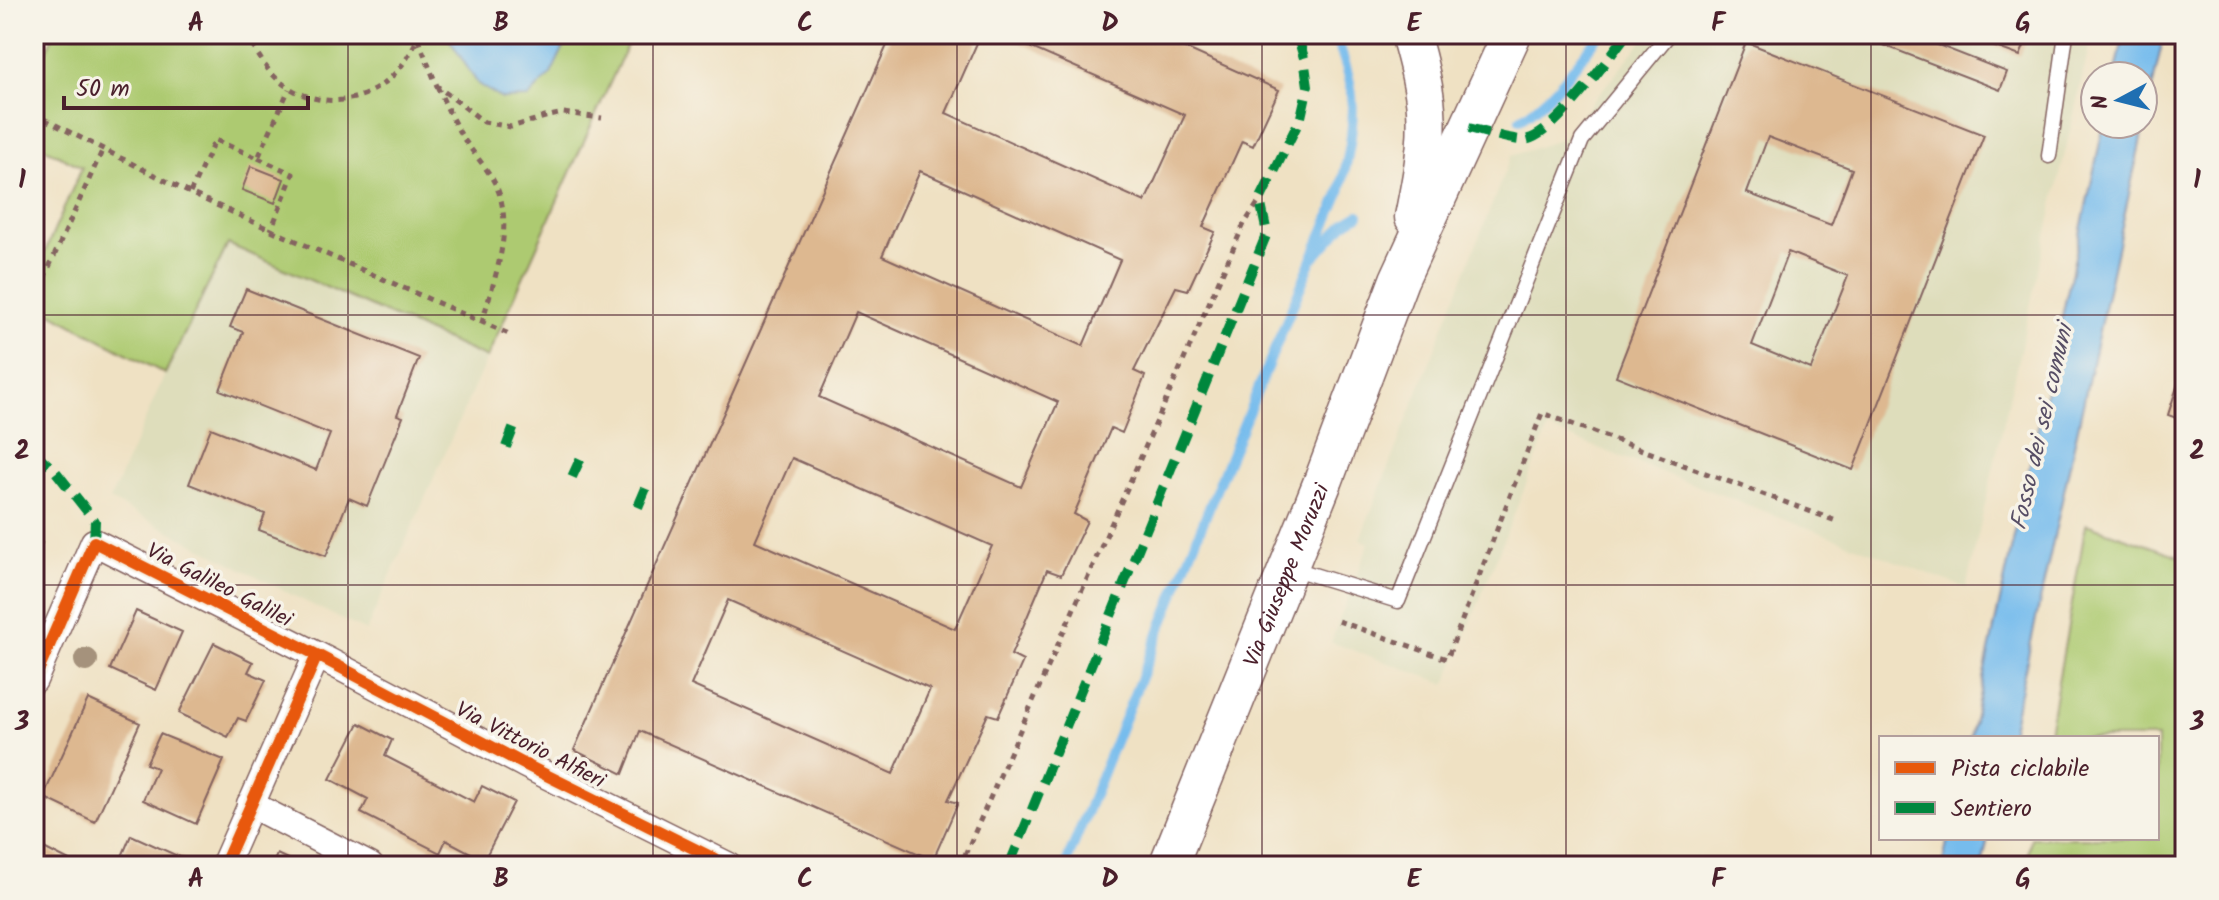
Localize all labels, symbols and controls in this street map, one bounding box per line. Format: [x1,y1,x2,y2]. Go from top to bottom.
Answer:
text: A [188,3,204,45]
text: B [493,3,509,45]
text: C [797,3,813,45]
text: D [1101,3,1119,45]
text: E [1407,3,1423,45]
text: F [1711,3,1727,45]
text: G [2015,3,2031,45]
scale bar [64,60,308,110]
north arrow [2079,60,2159,140]
text: 50 m [76,70,130,109]
text: N [2083,93,2120,111]
text: 1 [18,160,26,202]
text: 1 [2193,160,2201,202]
water label: Fosso dei sei comuni [2000,316,2086,534]
text: 2 [14,431,30,473]
text: 2 [2189,431,2205,473]
street label: Via Giuseppe Moruzzi [1235,478,1341,672]
street label: Via Galileo Galilei [140,534,299,638]
street label: Via Vittorio Alfieri [449,693,612,799]
text: 3 [14,702,29,744]
text: 3 [2189,702,2204,744]
legend [1879,736,2159,840]
text: Pista ciclabile [1951,750,2090,789]
text: Sentiero [1951,790,2032,829]
text: A [188,859,204,900]
text: B [493,859,509,900]
text: C [797,859,813,900]
text: D [1101,859,1119,900]
text: E [1407,859,1423,900]
text: F [1711,859,1727,900]
text: G [2015,859,2031,900]

